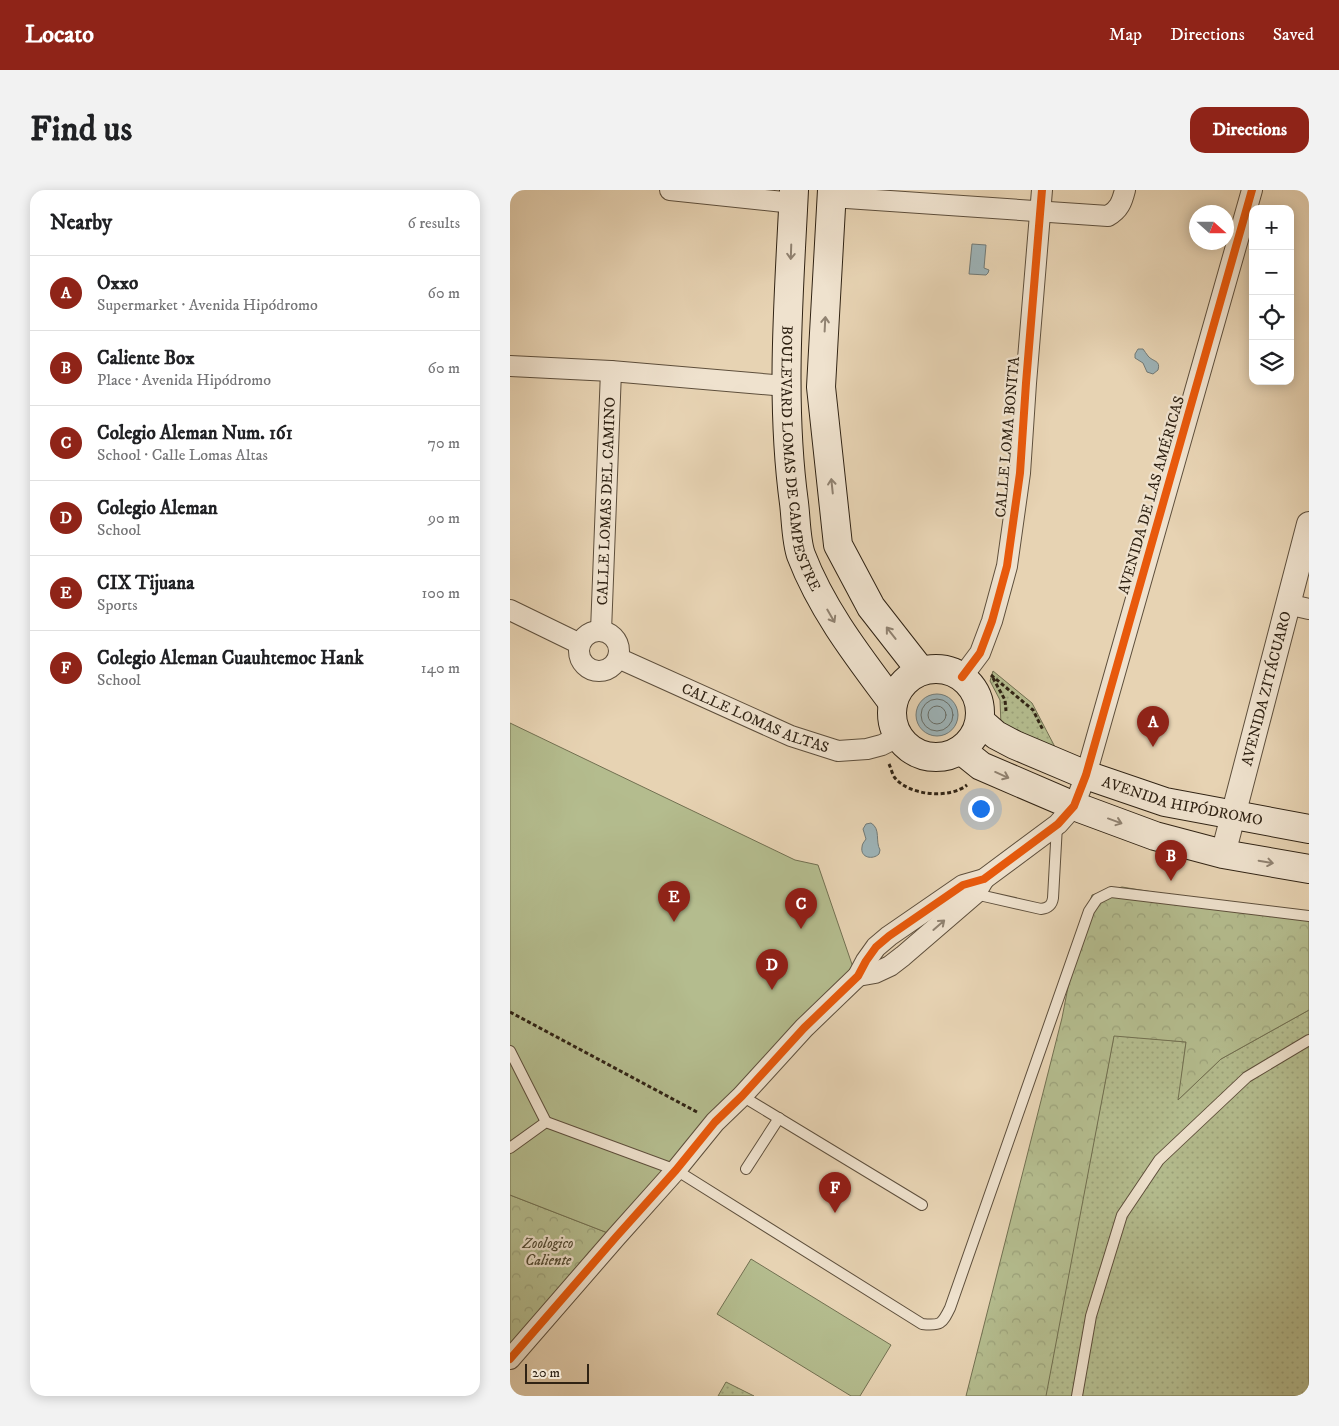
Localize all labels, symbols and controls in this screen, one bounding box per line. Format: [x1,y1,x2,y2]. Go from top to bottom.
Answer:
text: Locato [25,20,94,50]
text: Map [1109,24,1142,46]
text: Directions [1170,24,1245,46]
text: Saved [1273,24,1314,46]
button: Directions [1190,107,1309,153]
text: Find us [30,108,132,152]
north arrow [1189,205,1234,250]
map controls [1249,205,1294,385]
button: + [1249,205,1294,250]
text: Nearby [50,210,112,236]
text: 6 results [407,213,460,233]
one-way arrow [786,243,796,259]
button: − [1249,250,1294,295]
text: Oxxo [97,272,138,295]
text: A [61,283,71,303]
text: 60 m [428,283,460,303]
text: Supermarket · Avenida Hipódromo [97,295,318,315]
button: locate [1249,295,1294,340]
one-way arrow [820,316,829,332]
street label: BOULEVARD LOMAS DE CAMPESTRE [777,325,825,595]
button: layers [1249,340,1294,385]
text: Caliente Box [97,347,195,370]
street label: CALLE LOMA BONITA [991,355,1024,518]
text: B [61,358,71,378]
text: 60 m [428,358,460,378]
text: Place · Avenida Hipódromo [97,370,271,390]
street label: AVENIDA DE LAS AMÉRICAS [1114,394,1189,596]
street label: CALLE LOMAS DEL CAMINO [593,397,620,606]
text: Colegio Aleman Num. 161 [97,422,293,445]
text: C [61,433,71,453]
text: 70 m [428,433,460,453]
text: School · Calle Lomas Altas [97,445,268,465]
one-way arrow [827,478,837,494]
text: Colegio Aleman [97,497,218,520]
text: D [60,508,72,528]
text: 90 m [428,508,460,528]
text: School [97,520,141,540]
text: CIX Tijuana [97,572,194,595]
text: E [60,583,72,603]
text: 100 m [422,583,460,603]
text: Sports [97,595,138,615]
one-way arrow [827,608,837,623]
street label: AVENIDA ZITÁCUARO [1237,609,1296,768]
one-way arrow [886,626,896,640]
text: Colegio Aleman Cuauhtemoc Hank [97,647,364,670]
text: F [61,658,71,678]
text: 140 m [421,658,460,678]
text: School [97,670,141,690]
street label: CALLE LOMAS ALTAS [678,679,831,758]
pin: A [1137,706,1169,747]
one-way arrow [994,770,1009,780]
street label: AVENIDA HIPÓDROMO [1099,772,1264,830]
your location [968,796,994,822]
one-way arrow [1107,817,1122,826]
pin: B [1155,840,1187,881]
one-way arrow [1258,857,1274,867]
pin: E [658,881,690,922]
pin: C [785,888,817,929]
one-way arrow [933,919,946,931]
pin: D [756,949,788,990]
pin: F [819,1172,851,1213]
park label: Zoologico Caliente [522,1234,574,1270]
scale bar [525,1361,589,1384]
text: 20 m [532,1364,560,1382]

